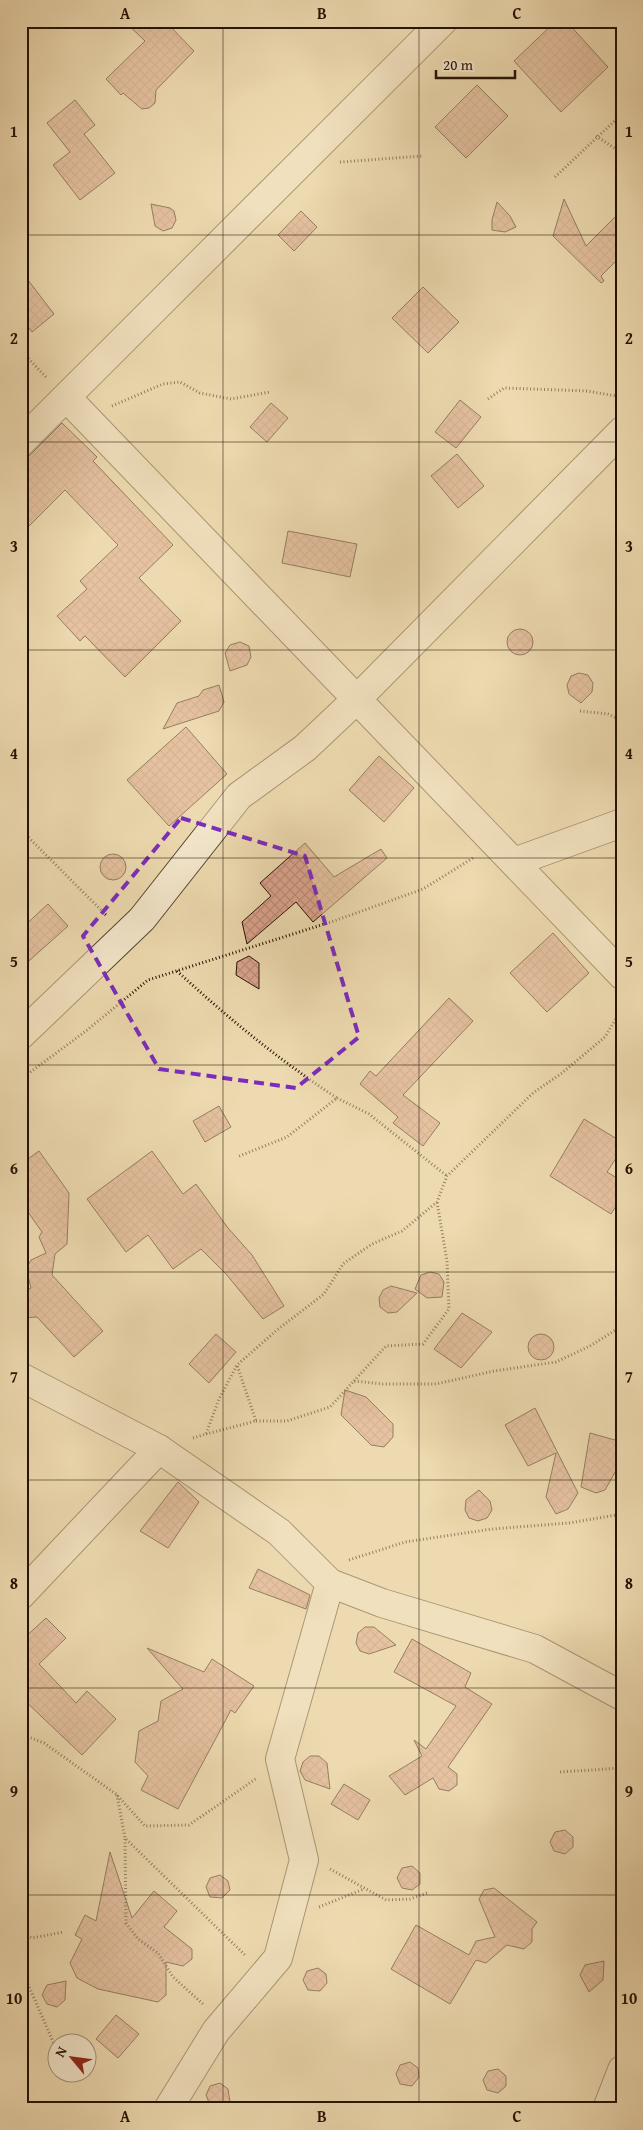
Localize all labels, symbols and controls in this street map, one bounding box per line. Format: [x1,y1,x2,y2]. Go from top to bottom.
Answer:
text: A [120,1,131,25]
text: B [317,1,327,25]
text: C [512,1,522,25]
scale bar [436,48,514,80]
text: 20 m [443,54,474,75]
text: 1 [10,119,18,143]
text: 1 [625,119,633,143]
text: 2 [10,326,18,350]
text: 2 [625,326,633,350]
text: 3 [10,534,18,558]
text: 3 [625,534,633,558]
text: 4 [10,741,18,765]
text: 4 [625,741,633,765]
text: 5 [10,949,18,973]
text: 5 [625,949,633,973]
text: 6 [10,1156,18,1180]
text: 6 [625,1156,633,1180]
text: 7 [10,1364,18,1388]
text: 7 [625,1364,633,1388]
text: 8 [10,1571,18,1595]
text: 8 [625,1571,633,1595]
text: 9 [10,1779,18,1803]
text: 9 [625,1779,633,1803]
text: 10 [6,1986,22,2010]
text: 10 [621,1986,637,2010]
north arrow [48,2032,98,2082]
text: N [50,2042,72,2061]
text: A [120,2104,131,2128]
text: B [317,2104,327,2128]
text: C [512,2104,522,2128]

